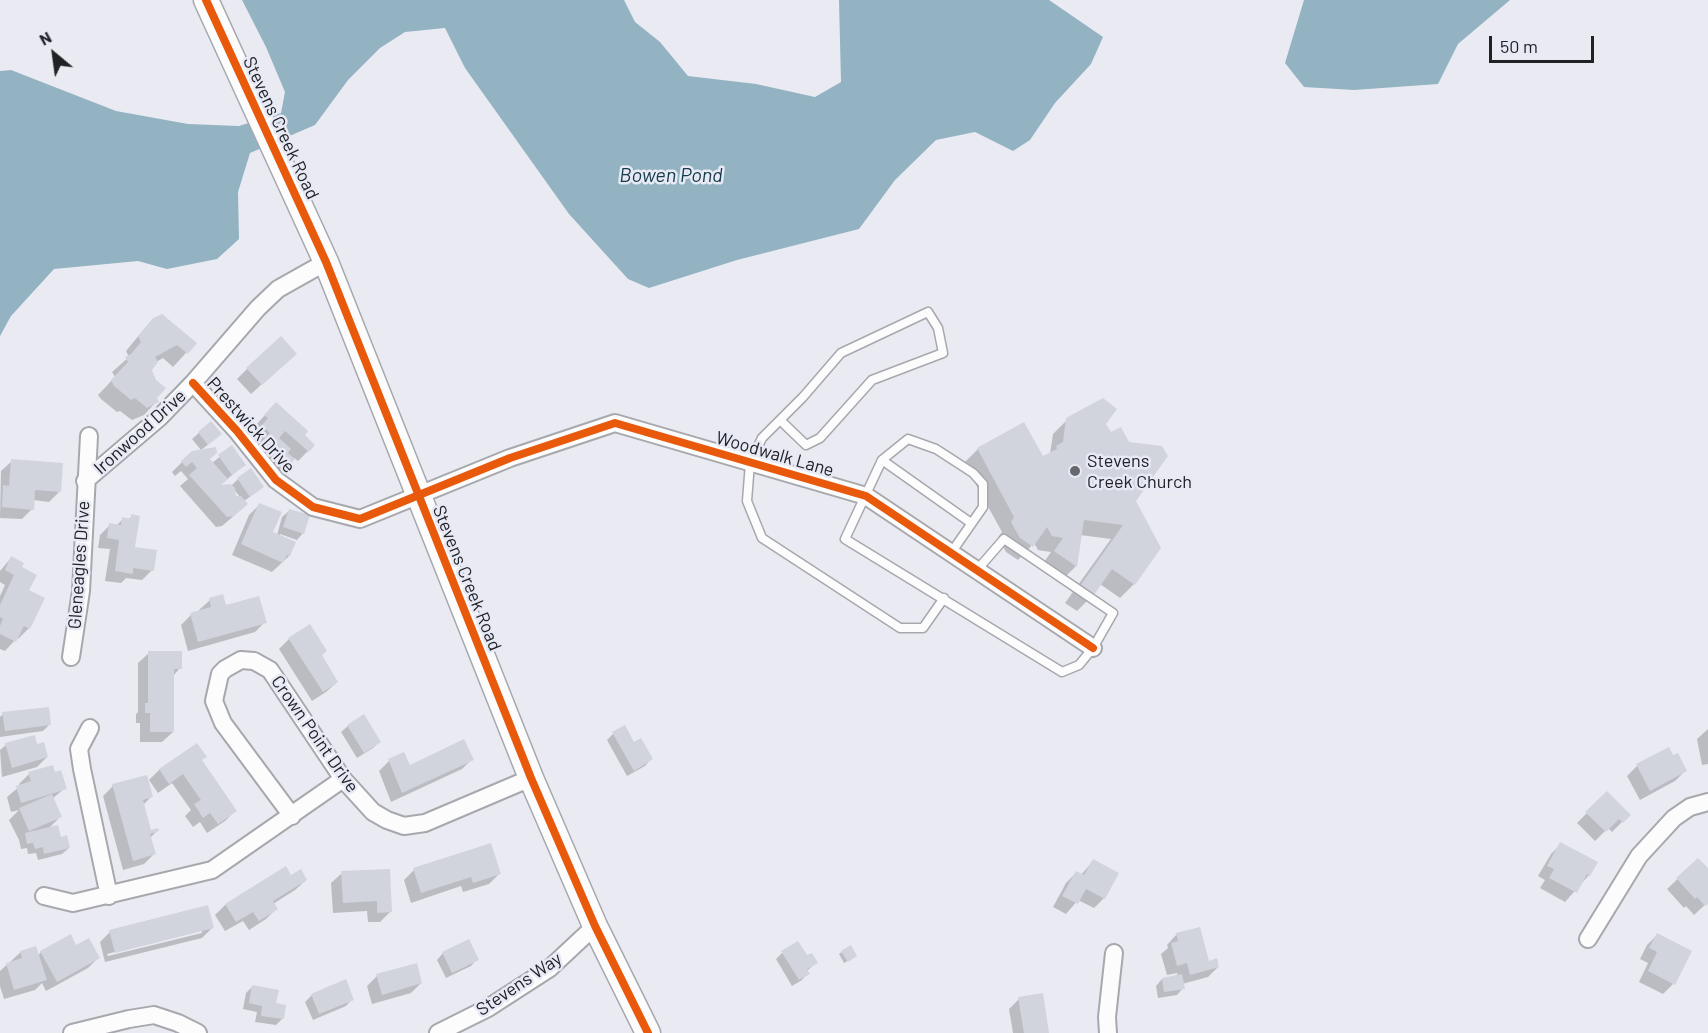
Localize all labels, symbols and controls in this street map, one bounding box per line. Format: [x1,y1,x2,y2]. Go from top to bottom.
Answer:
north arrow [24,24,84,84]
scale bar [1492,24,1597,62]
text: N [36,27,54,49]
text: 50 m [1500,35,1538,57]
street label: Stevens Creek Road [238,53,324,203]
water label: Bowen Pond [619,163,723,187]
street label: Prestwick Drive [202,373,300,477]
street label: Ironwood Drive [90,385,190,479]
street label: Woodwalk Lane [714,427,836,481]
place label: Stevens Creek Church [1087,450,1192,492]
marker: Stevens Creek Church [1068,464,1082,478]
street label: Gleneagles Drive [64,500,94,630]
street label: Stevens Creek Road [428,502,506,654]
street label: Crown Point Drive [267,671,363,797]
street label: Stevens Way [472,948,566,1020]

